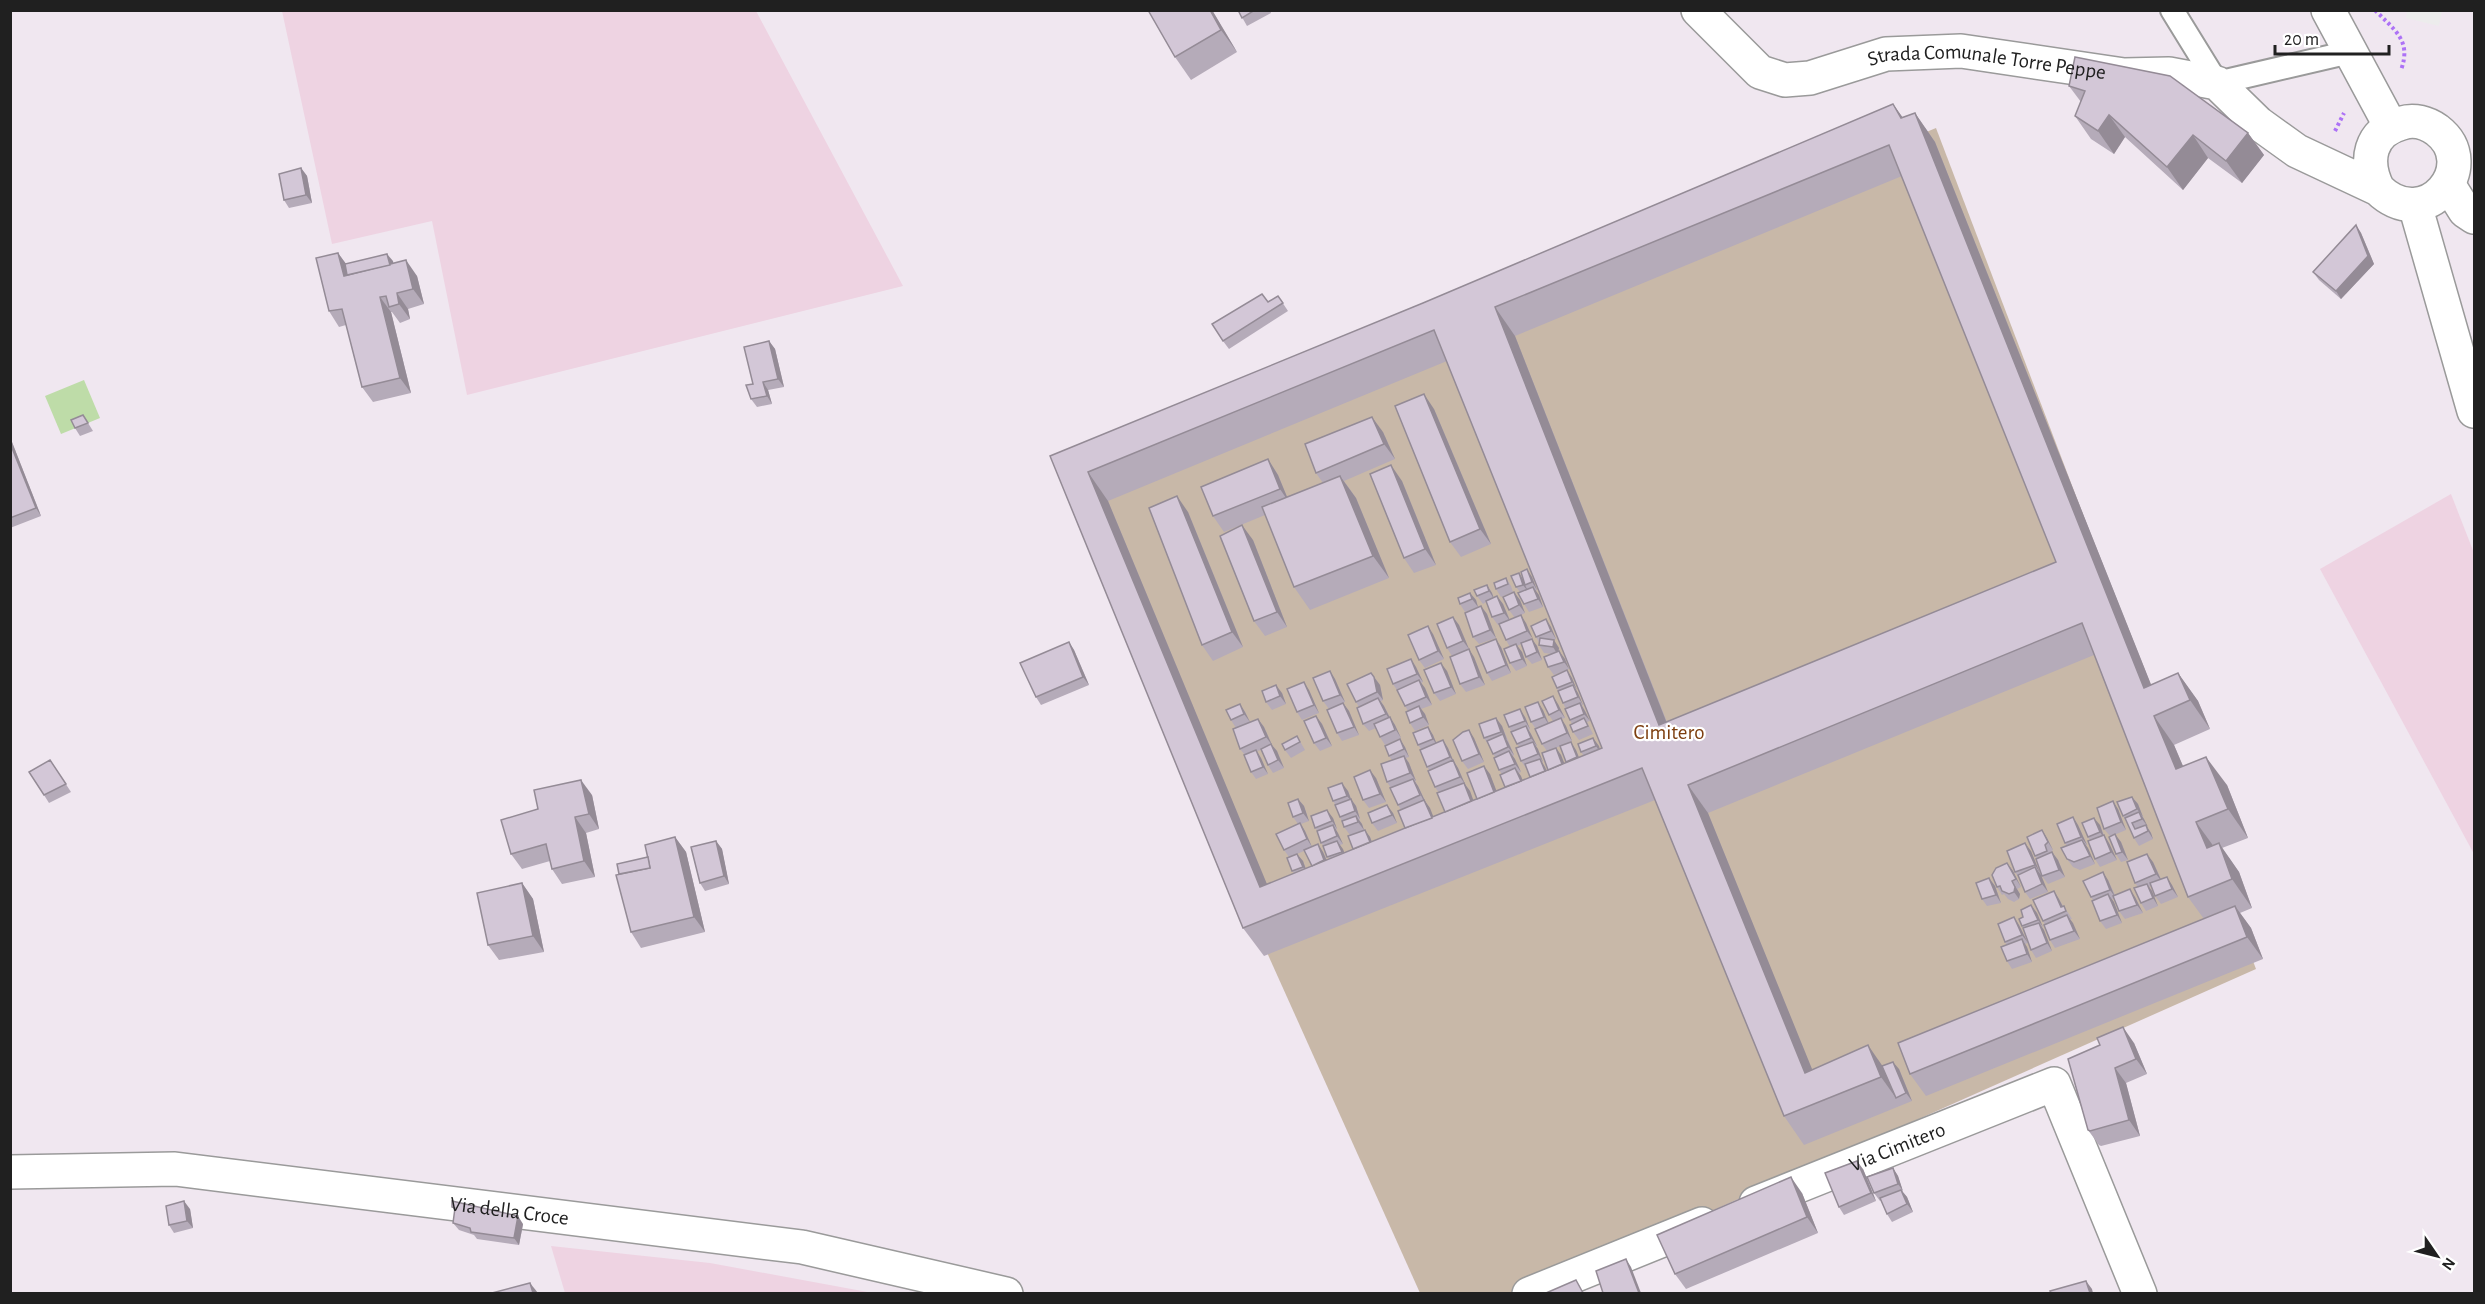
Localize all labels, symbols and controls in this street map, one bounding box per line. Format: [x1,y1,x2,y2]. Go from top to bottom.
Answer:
scale bar [2275,18,2389,56]
text: 20 m [2284,31,2319,49]
street label: Strada Comunale Torre Peppe [1865,40,2107,83]
park label: Cimitero [1633,722,1705,743]
street label: Via Cimitero [1846,1118,1948,1175]
street label: Via della Croce [449,1193,570,1228]
north arrow [2407,1226,2467,1286]
text: N [2439,1255,2458,1273]

